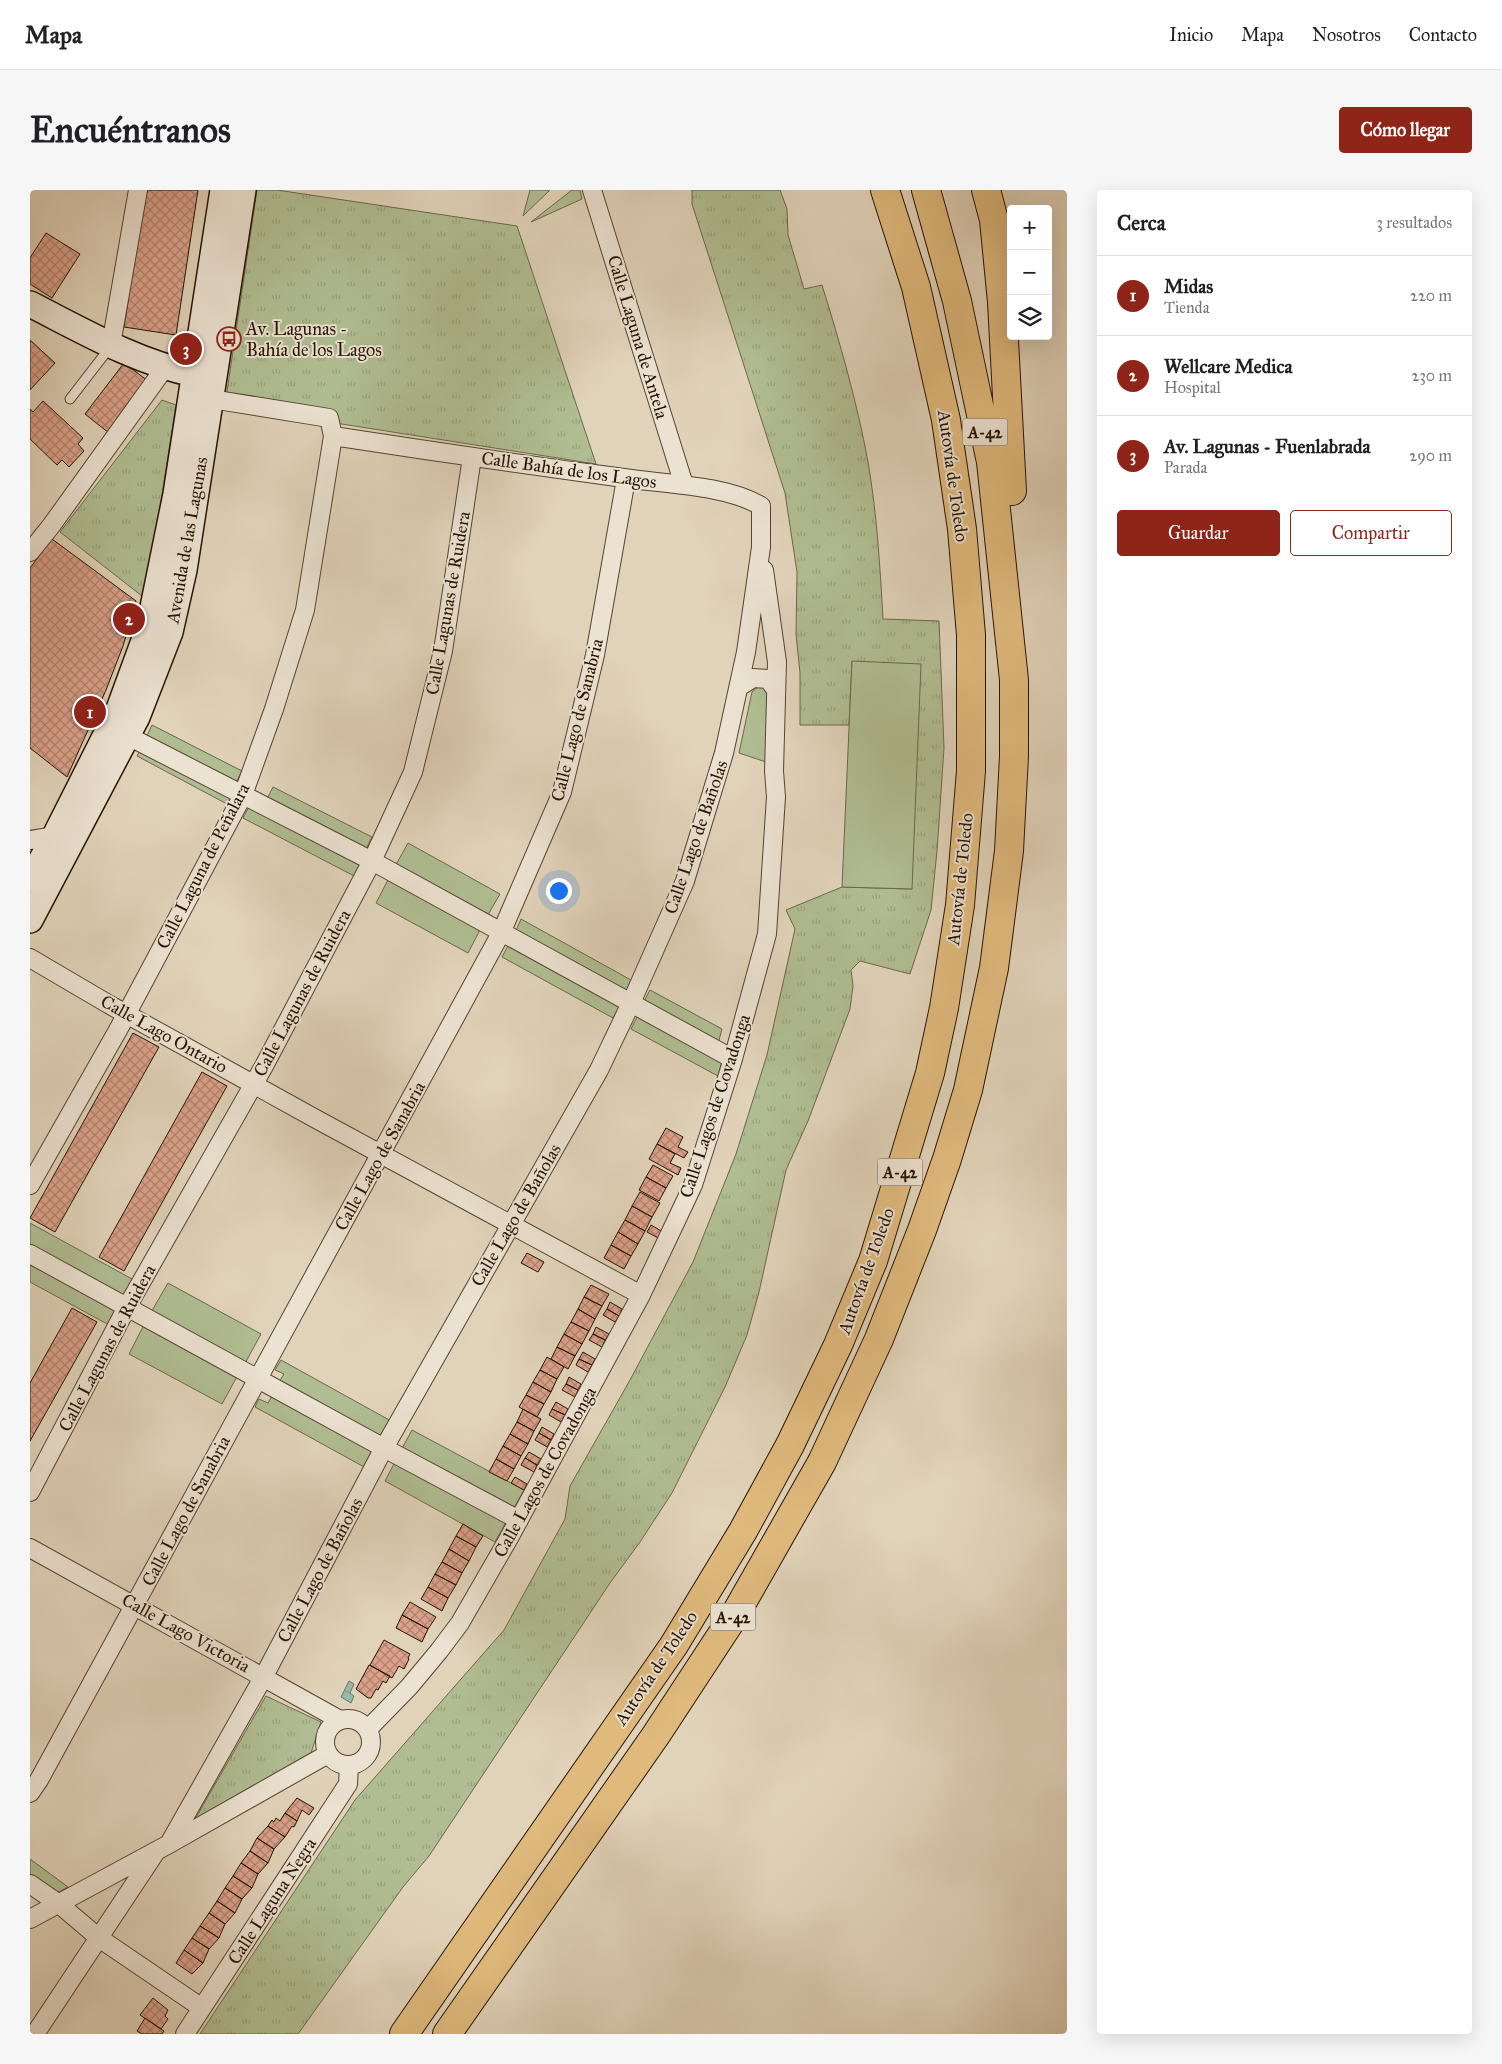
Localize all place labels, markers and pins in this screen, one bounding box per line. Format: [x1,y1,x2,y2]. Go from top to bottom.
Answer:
place label: Av. Lagunas - Bahía de los Lagos [245,318,382,362]
bus stop icon: Av. Lagunas - Bahía de los Lagos [216,326,242,352]
pin: 3 [170,330,202,368]
pin: 2 [113,600,145,638]
pin: 1 [74,693,106,731]

